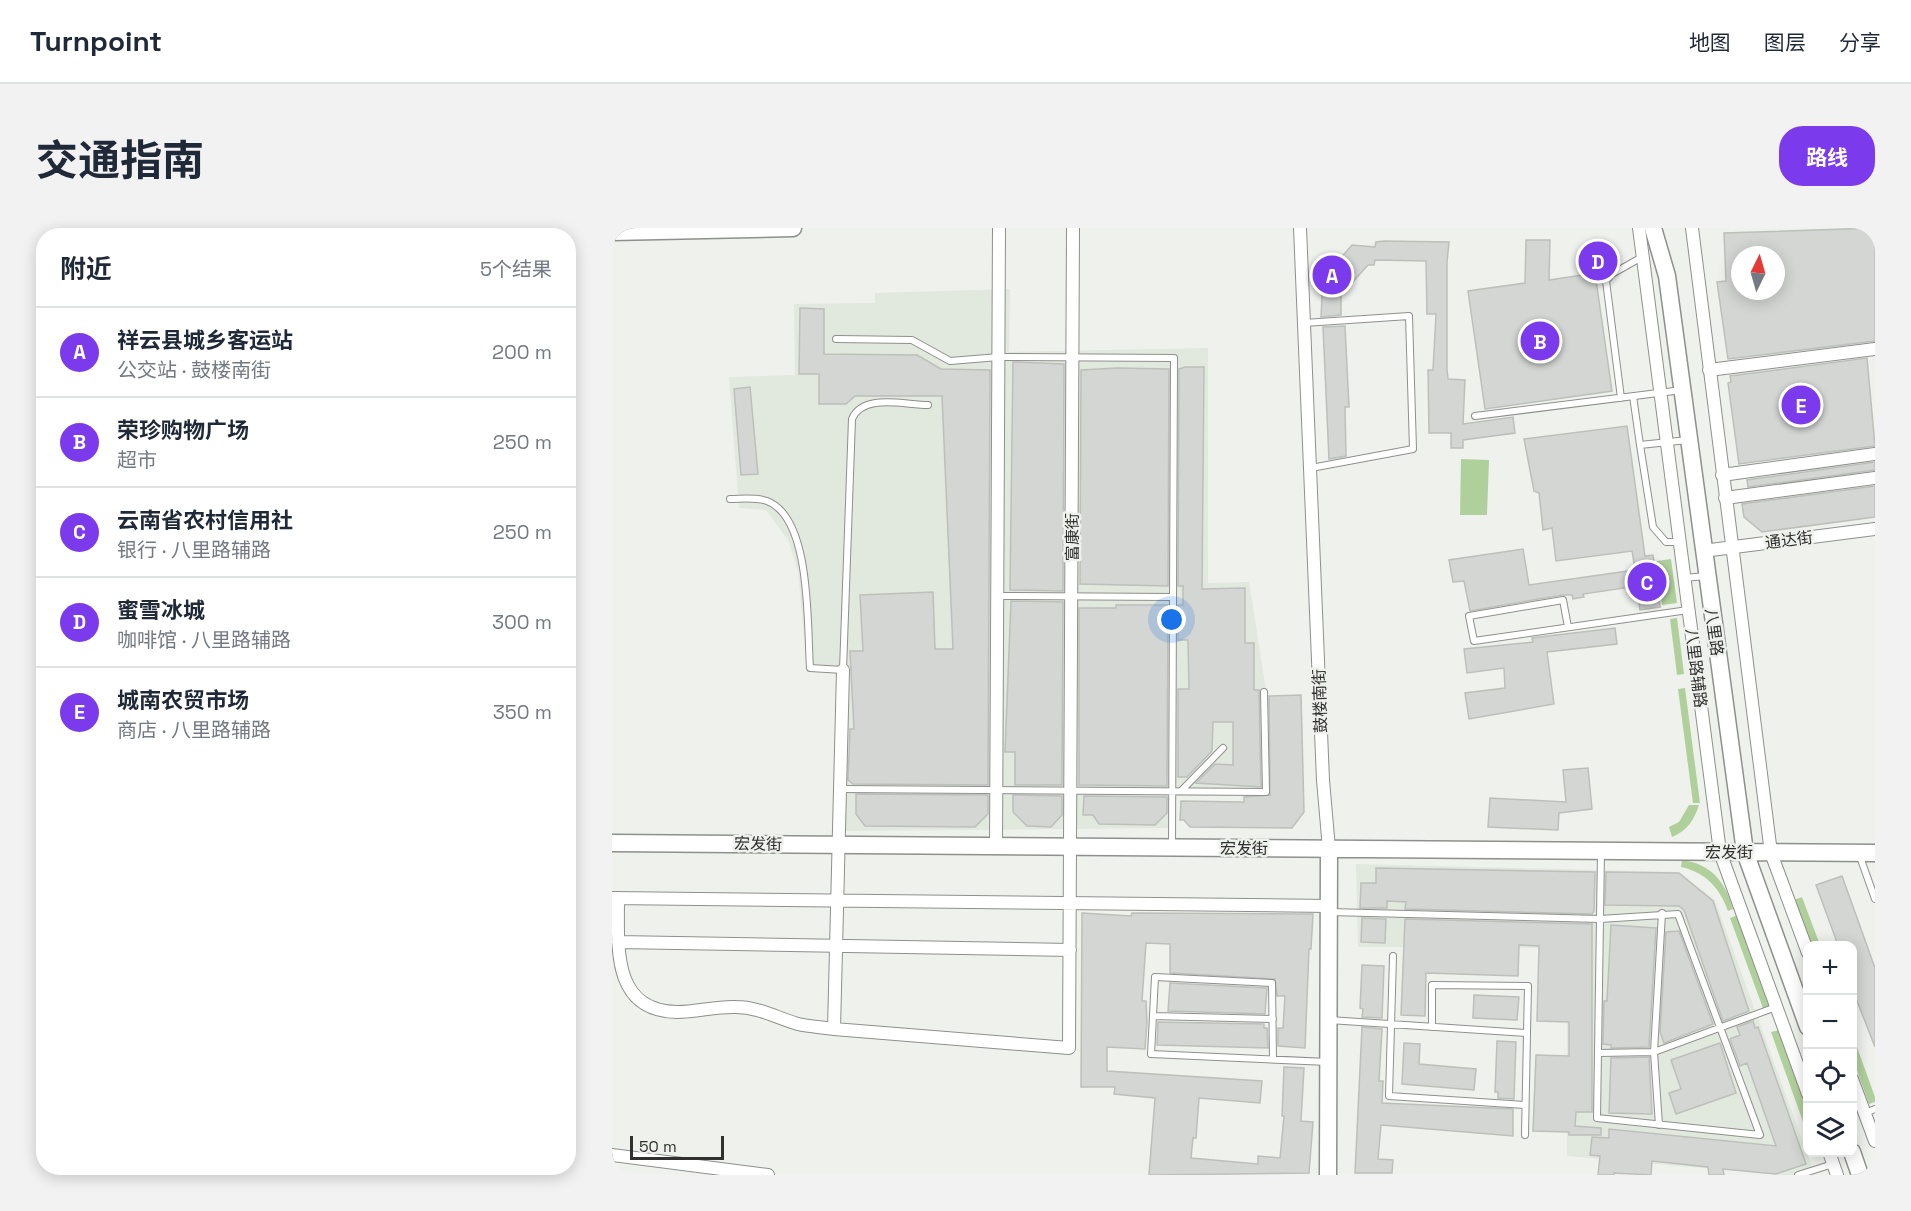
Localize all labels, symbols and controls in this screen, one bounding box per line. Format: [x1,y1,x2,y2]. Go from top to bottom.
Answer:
text: Turnpoint [30,23,162,59]
text: 地图 [1689,29,1731,56]
text: 图层 [1764,29,1806,56]
text: 分享 [1839,29,1881,56]
button: 路线 [1779,126,1875,186]
text: 交通指南 [36,134,204,187]
pin: D [1578,238,1618,284]
north arrow [1731,246,1785,300]
text: 附近 [60,252,112,286]
pin: A [1312,252,1352,298]
text: 5个结果 [480,256,552,282]
pin: B [1520,318,1560,364]
text: 祥云县城乡客运站 [117,326,293,354]
text: A [73,339,86,365]
text: 200 m [492,339,552,365]
text: 公交站 · 鼓楼南街 [117,357,271,383]
pin: E [1782,382,1820,428]
text: 荣珍购物广场 [117,416,249,444]
text: B [73,429,86,455]
text: 250 m [493,429,552,455]
text: 超市 [117,447,157,473]
text: 云南省农村信用社 [117,506,293,534]
street label: 富康街 [1062,513,1083,561]
text: C [73,519,86,545]
text: 250 m [493,519,552,545]
street label: 通达街 [1764,527,1814,553]
text: 银行 · 八里路辅路 [117,537,271,563]
pin: C [1628,560,1666,604]
text: 蜜雪冰城 [117,596,205,624]
your location [1157,605,1186,634]
street label: 八里路 [1700,607,1728,657]
text: D [73,609,86,635]
text: 300 m [492,609,552,635]
text: 咖啡馆 · 八里路辅路 [117,627,291,653]
street label: 八里路辅路 [1681,627,1711,709]
street label: 鼓楼南街 [1308,669,1332,733]
text: 城南农贸市场 [117,686,249,714]
text: E [74,699,85,725]
text: 350 m [493,699,552,725]
text: 商店 · 八里路辅路 [117,717,271,743]
street label: 宏发街 [734,833,782,855]
street label: 宏发街 [1220,838,1268,859]
street label: 宏发街 [1705,842,1753,863]
map controls [1803,941,1857,1157]
button: + [1803,941,1857,995]
button: − [1803,995,1857,1049]
button: locate [1803,1049,1857,1103]
button: layers [1803,1103,1857,1157]
scale bar [630,1133,724,1160]
text: 50 m [639,1136,677,1157]

